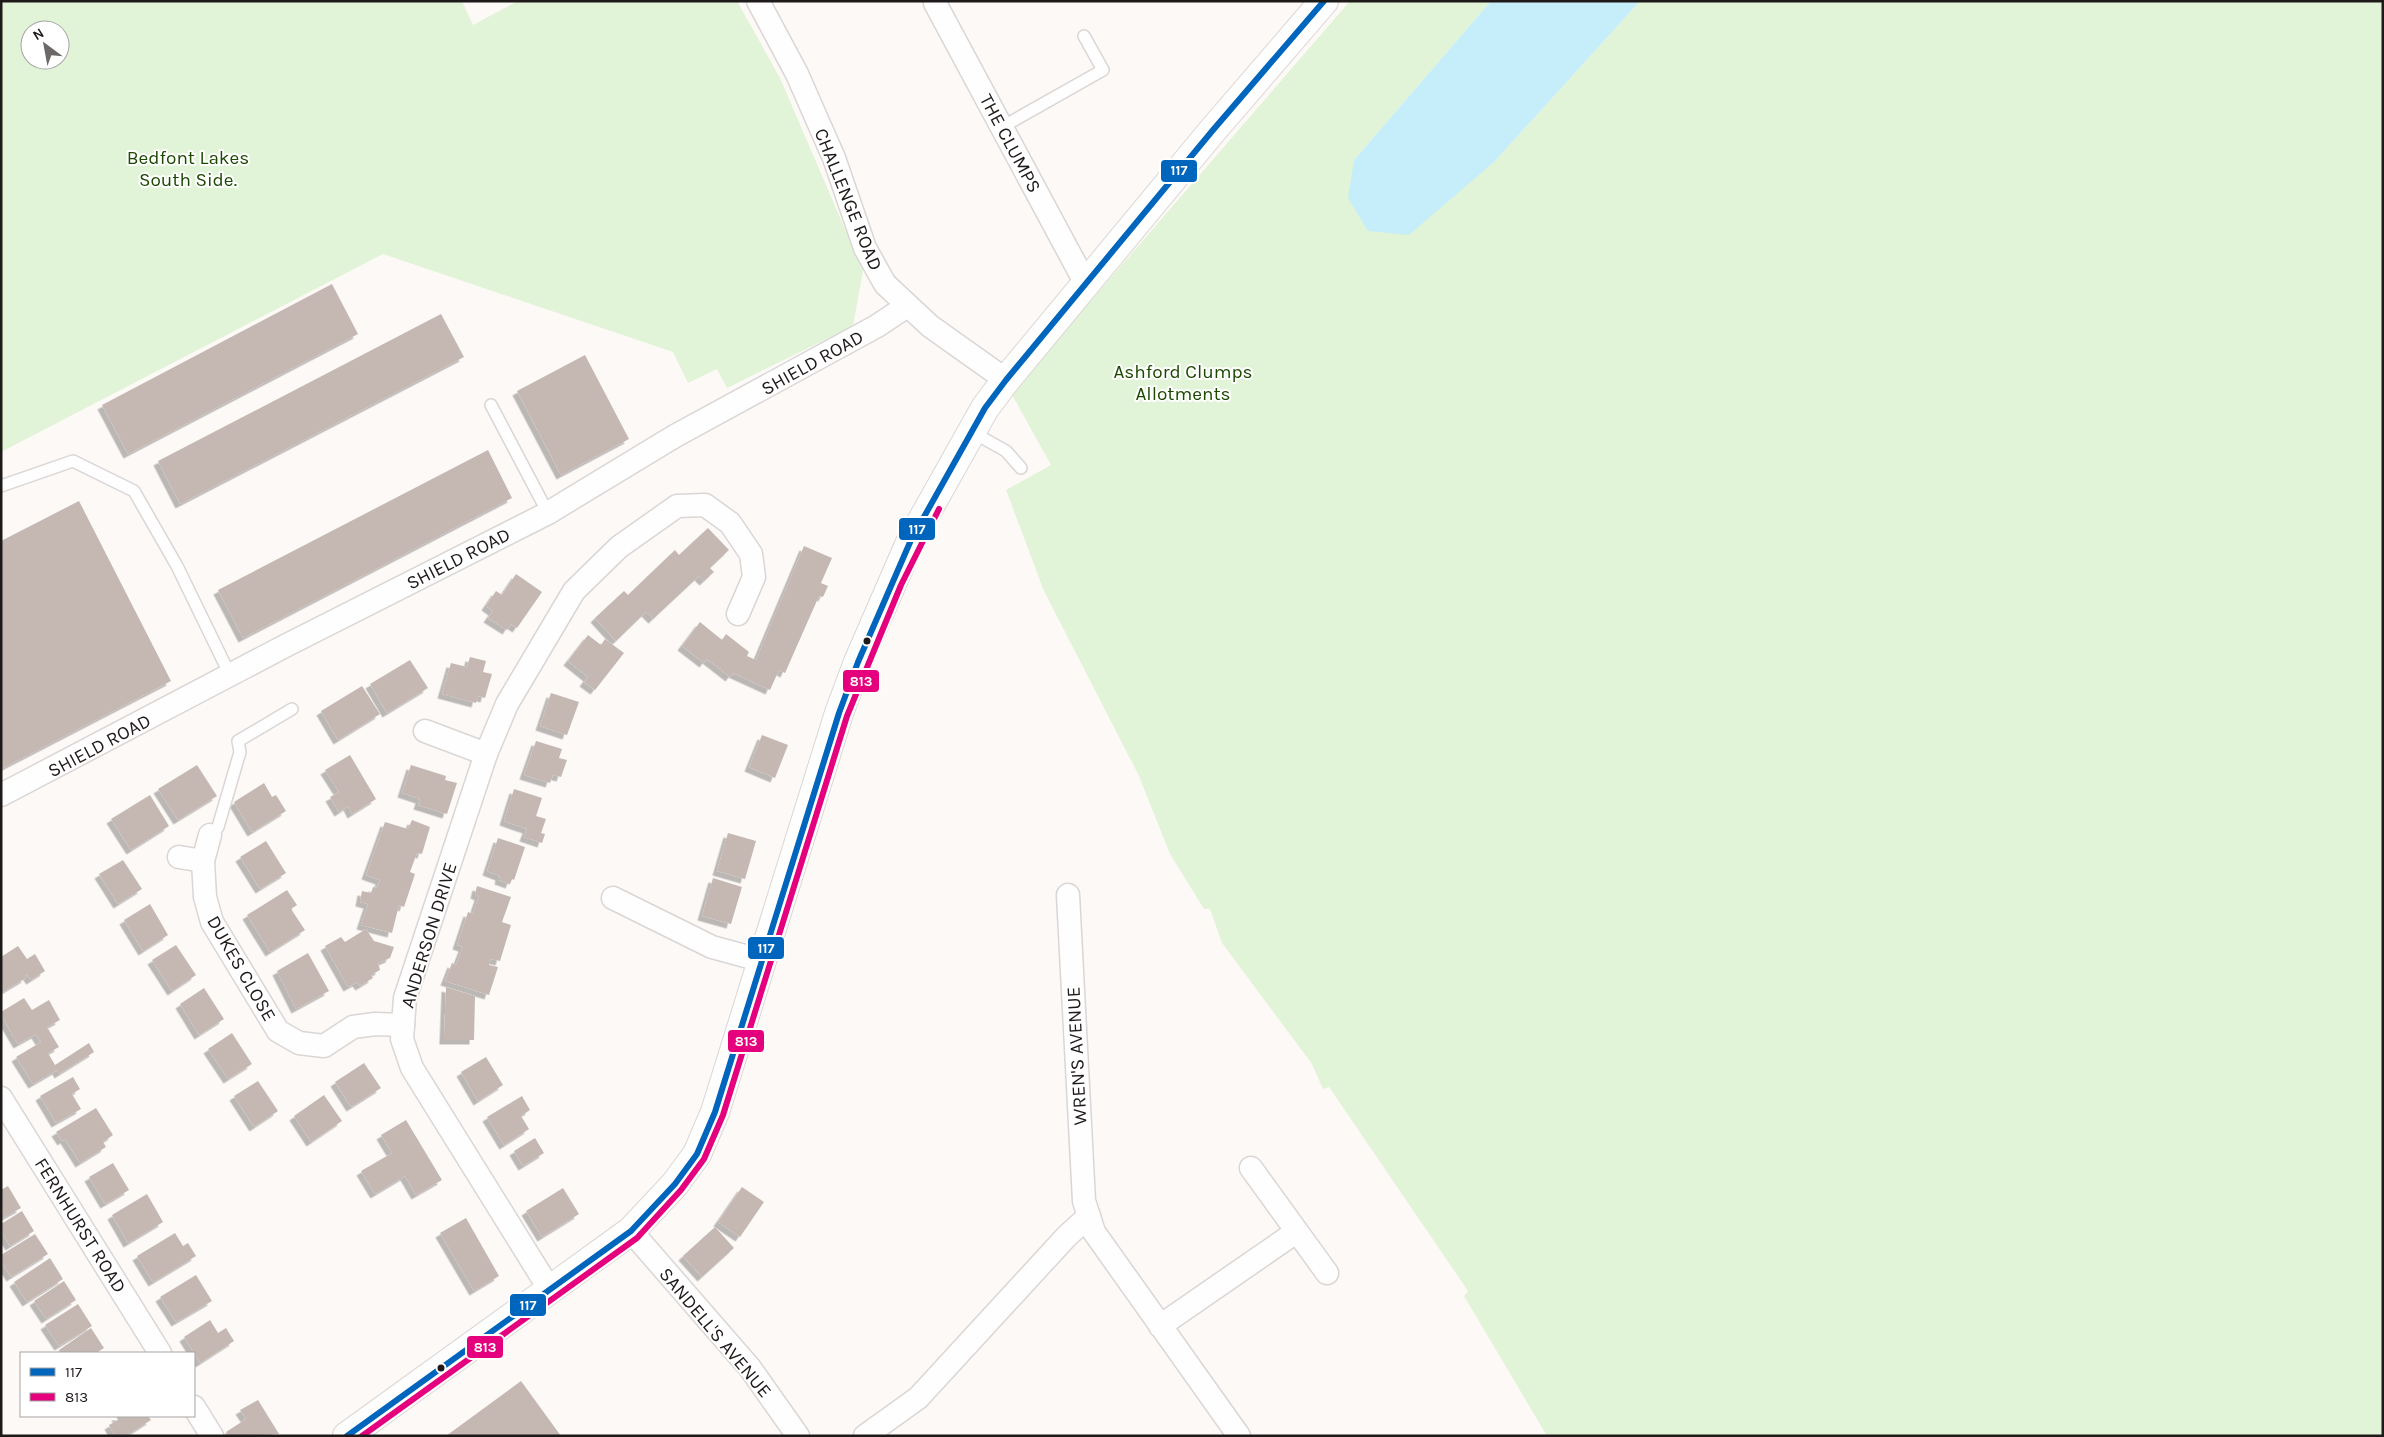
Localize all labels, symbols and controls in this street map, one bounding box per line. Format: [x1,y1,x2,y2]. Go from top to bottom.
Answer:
north arrow [20,20,70,70]
text: N [30,25,47,44]
street label: THE CLUMPS [975,90,1045,197]
street label: CHALLENGE ROAD [809,125,887,274]
park label: Bedfont Lakes South Side. [127,147,249,191]
line badge: 117 [1160,159,1198,183]
text: 117 [1171,162,1188,179]
street label: SHIELD ROAD [758,326,867,400]
park label: Ashford Clumps Allotments [1113,361,1253,405]
line badge: 117 [898,517,936,541]
text: 117 [909,521,926,538]
street label: SHIELD ROAD [403,523,514,594]
unlabelled marker [862,636,872,646]
line badge: 813 [842,669,880,693]
text: 813 [850,673,872,690]
street label: SHIELD ROAD [44,710,155,782]
street label: ANDERSON DRIVE [396,860,462,1011]
street label: DUKES CLOSE [202,912,280,1025]
line badge: 117 [747,936,785,960]
text: 117 [758,940,775,957]
street label: WREN'S AVENUE [1062,986,1092,1126]
line badge: 813 [727,1029,765,1053]
text: 813 [735,1033,757,1050]
street label: FERNHURST ROAD [30,1154,131,1297]
street label: SANDELL'S AVENUE [654,1263,776,1402]
line badge: 117 [509,1293,547,1317]
text: 117 [520,1297,537,1314]
line badge: 813 [466,1335,504,1359]
text: 813 [474,1339,496,1356]
legend [20,1352,195,1417]
text: 117 [65,1363,82,1381]
unlabelled marker [436,1363,446,1373]
text: 813 [65,1388,88,1406]

